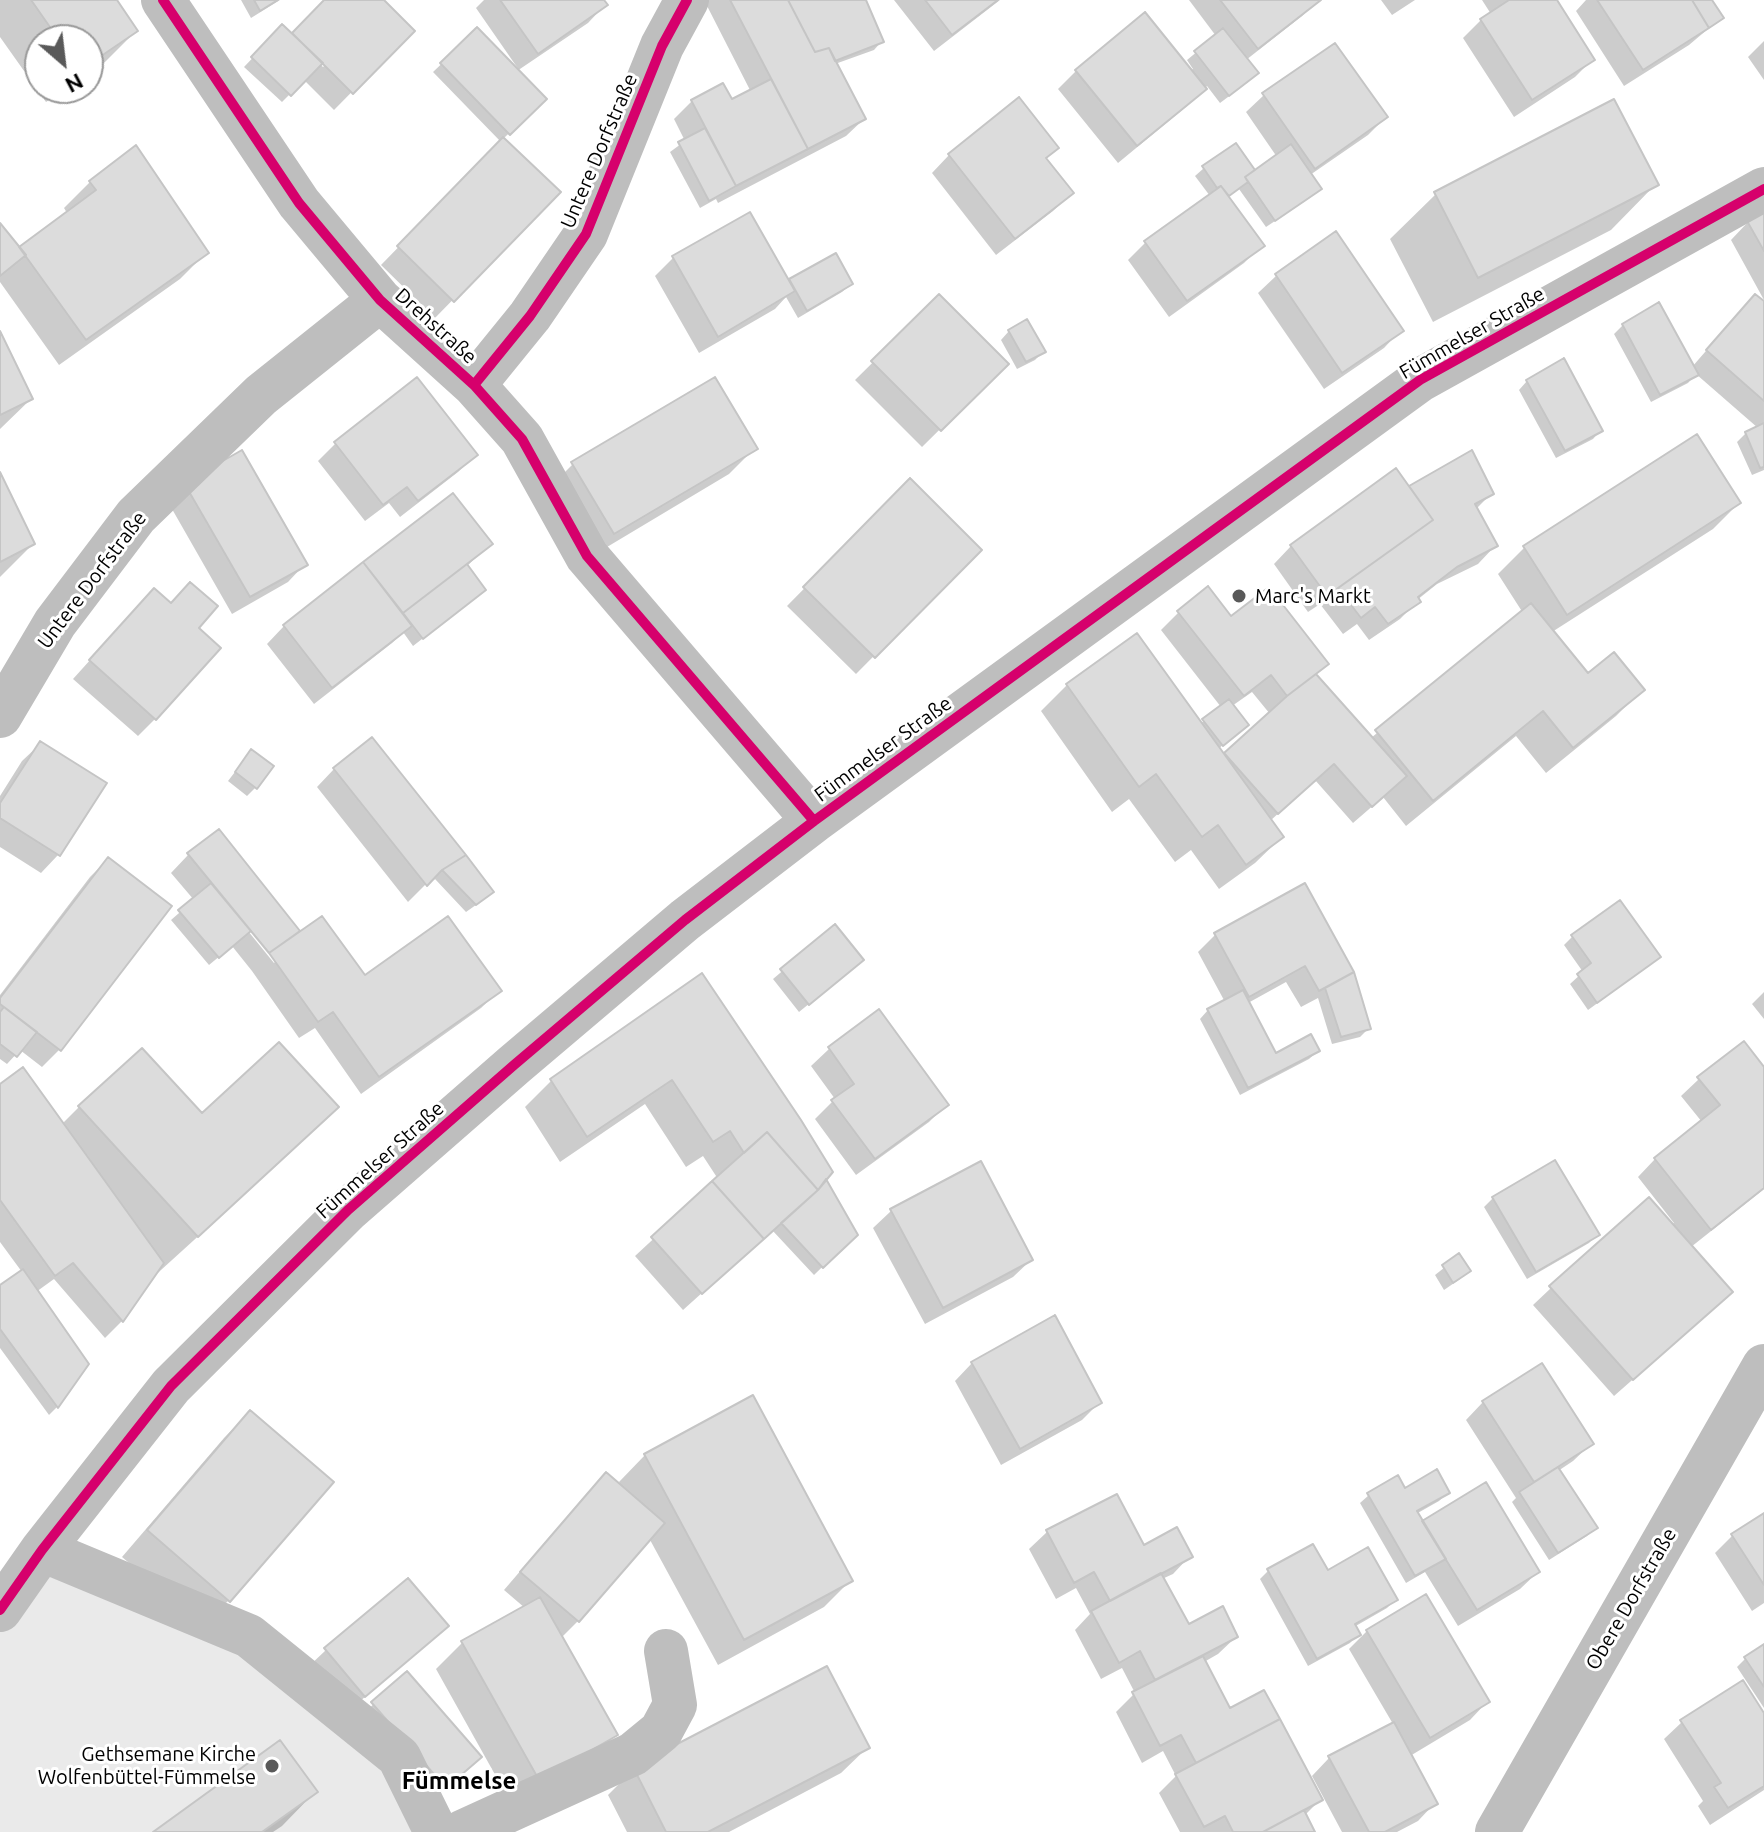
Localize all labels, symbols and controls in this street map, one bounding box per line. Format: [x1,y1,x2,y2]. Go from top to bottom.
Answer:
north arrow [24,24,104,104]
text: N [61,69,88,99]
street label: Untere Dorfstraße [556,70,642,232]
street label: Fümmelser Straße [1395,282,1549,384]
street label: Drehstraße [390,283,482,369]
street label: Untere Dorfstraße [33,507,151,653]
place label: Marc's Markt [1255,584,1371,608]
marker: Marc's Markt [1230,587,1248,605]
street label: Fümmelser Straße [810,691,956,807]
street label: Fümmelser Straße [311,1096,449,1224]
street label: Obere Dorfstraße [1581,1524,1681,1674]
place label: Gethsemane Kirche Wolfenbüttel-Fümmelse [38,1742,256,1789]
marker: Gethsemane Kirche Wolfenbüttel-Fümmelse [263,1757,281,1775]
district label: Fümmelse [402,1767,516,1795]

